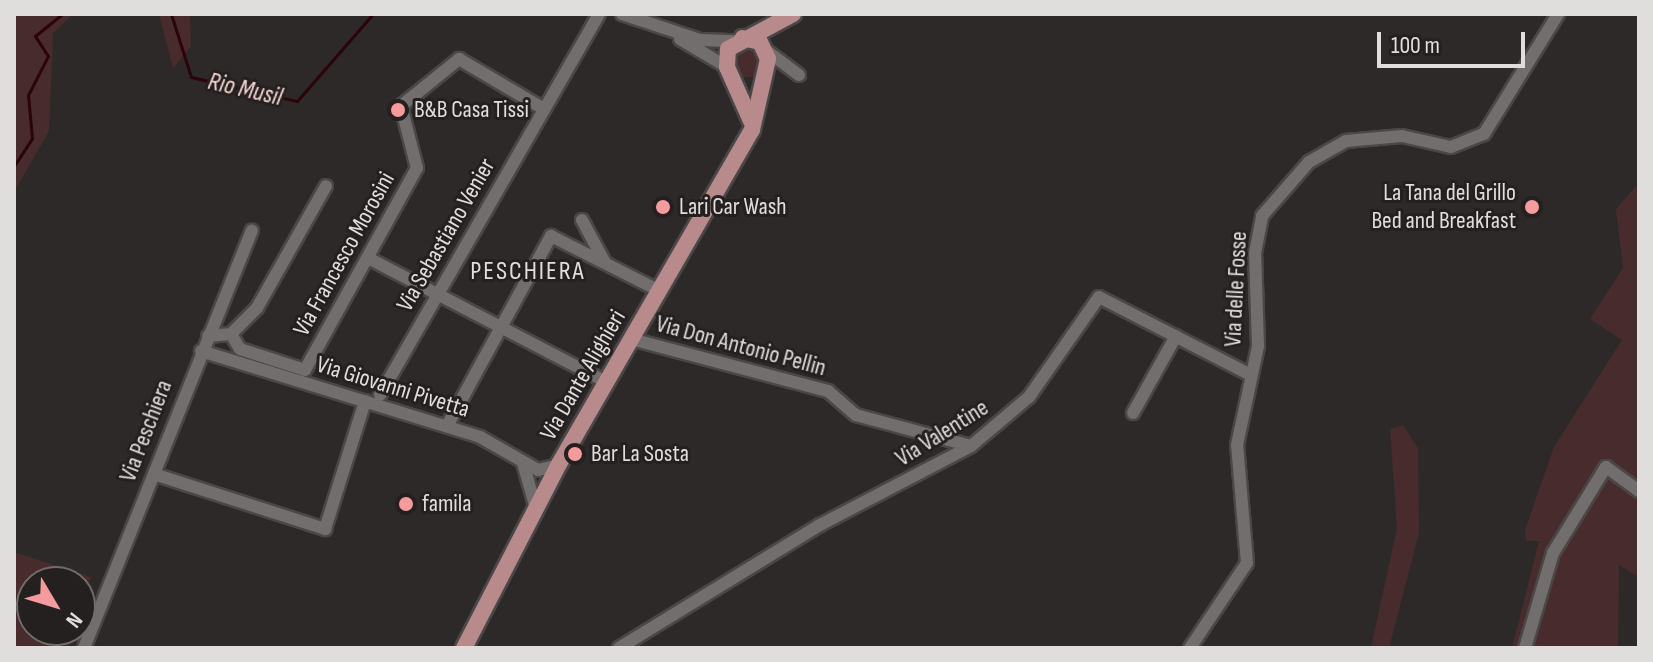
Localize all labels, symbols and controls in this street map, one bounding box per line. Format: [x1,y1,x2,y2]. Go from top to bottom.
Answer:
scale bar [1381,16,1529,66]
text: 100 m [1391,31,1440,60]
water label: Rio Musil [205,66,285,114]
place label: B&B Casa Tissi [414,96,529,124]
marker: B&B Casa Tissi [389,101,407,119]
street label: Via Sebastiano Venier [391,153,501,317]
street label: Via Francesco Morosini [287,167,401,341]
place label: La Tana del Grillo Bed and Breakfast [1371,179,1516,235]
place label: Lari Car Wash [679,193,787,221]
marker: Lari Car Wash [654,198,672,216]
marker: La Tana del Grillo Bed and Breakfast [1523,198,1541,216]
street label: Via delle Fosse [1219,230,1253,348]
district label: PESCHIERA [470,256,586,288]
street label: Via Dante Alighieri [534,305,632,445]
street label: Via Don Antonio Pellin [653,309,829,383]
street label: Via Giovanni Pivetta [313,350,473,424]
street label: Via Peschiera [113,376,179,486]
street label: Via Valentine [890,393,994,473]
place label: Bar La Sosta [591,440,689,468]
marker: Bar La Sosta [566,445,584,463]
place label: famila [422,490,471,518]
marker: famila [397,495,415,513]
north arrow [16,566,96,646]
text: N [59,607,88,633]

